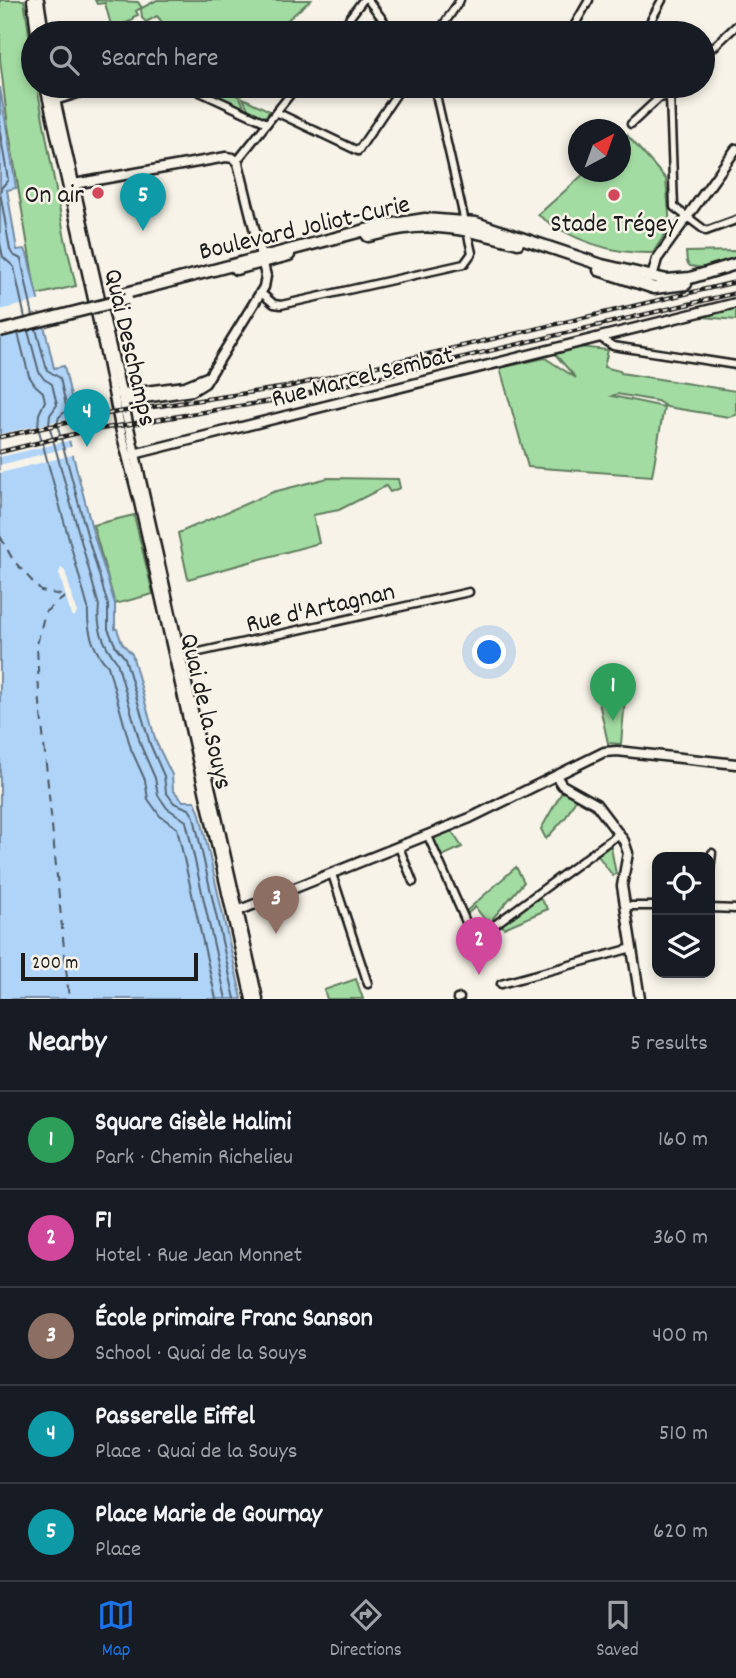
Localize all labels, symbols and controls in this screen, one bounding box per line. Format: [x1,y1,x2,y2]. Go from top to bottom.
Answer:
search box [21,21,715,98]
icon: search [45,41,83,79]
text: Search here [101,41,219,78]
north arrow [568,119,631,182]
pin: 5 [120,173,166,231]
place label: On air [25,178,84,215]
marker: On air [90,185,106,201]
street label: Boulevard Joliot-Curie [196,187,414,272]
marker: Stade Trégey [606,187,622,203]
place label: Stade Trégey [550,207,678,244]
street label: Quai Deschamps [93,265,165,430]
street label: Rue Marcel Sembat [268,338,458,419]
pin: 4 [64,389,110,447]
street label: Rue d'Artagnan [243,574,399,645]
street label: Quai de la Souys [169,630,240,793]
your location [472,635,506,669]
pin: 1 [590,663,636,721]
map controls [652,852,715,978]
button: locate [652,852,715,915]
pin: 3 [253,876,299,934]
button: layers [652,915,715,978]
pin: 2 [456,917,502,975]
scale bar [21,950,198,982]
text: 200 m [32,951,78,978]
text: Nearby [28,1023,106,1066]
text: 5 results [630,1028,708,1061]
text: Square Gisèle Halimi [95,1105,291,1142]
text: 1 [48,1124,54,1157]
text: 160 m [658,1124,708,1157]
text: Park · Chemin Richelieu [95,1142,293,1175]
text: F1 [95,1203,112,1240]
text: 2 [46,1222,56,1255]
text: 360 m [653,1222,708,1255]
text: Hotel · Rue Jean Monnet [95,1240,302,1273]
text: École primaire Franc Sanson [95,1301,373,1338]
text: 3 [46,1320,56,1353]
text: 400 m [652,1320,708,1353]
text: School · Quai de la Souys [95,1338,307,1371]
text: Passerelle Eiffel [95,1399,255,1436]
text: 4 [46,1418,56,1451]
text: 510 m [659,1418,708,1451]
text: Place · Quai de la Souys [95,1436,297,1469]
text: Place Marie de Gournay [95,1497,322,1534]
text: 5 [46,1516,56,1549]
text: 620 m [653,1516,708,1549]
text: Place [95,1534,141,1567]
tab: Map [97,1596,135,1665]
tab: Directions [330,1596,402,1665]
tab: Saved [596,1596,639,1665]

